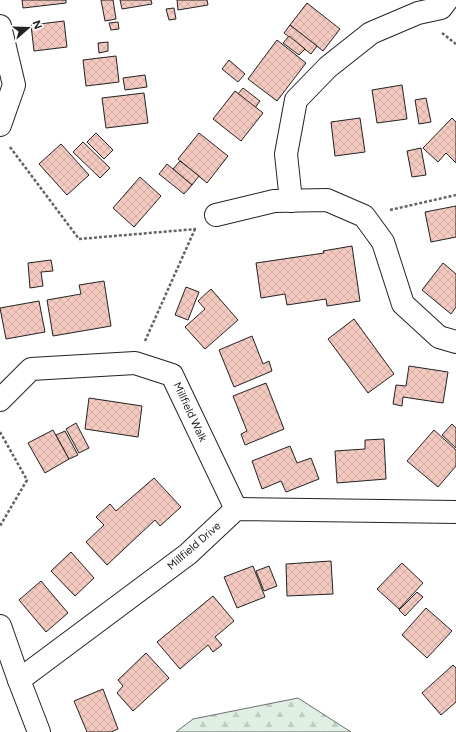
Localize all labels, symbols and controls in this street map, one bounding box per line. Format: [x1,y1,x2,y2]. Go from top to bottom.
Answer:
north arrow [8,8,48,48]
text: N [29,19,44,31]
street label: Millfield Walk [171,380,210,445]
street label: Millfield Drive [165,519,223,573]

